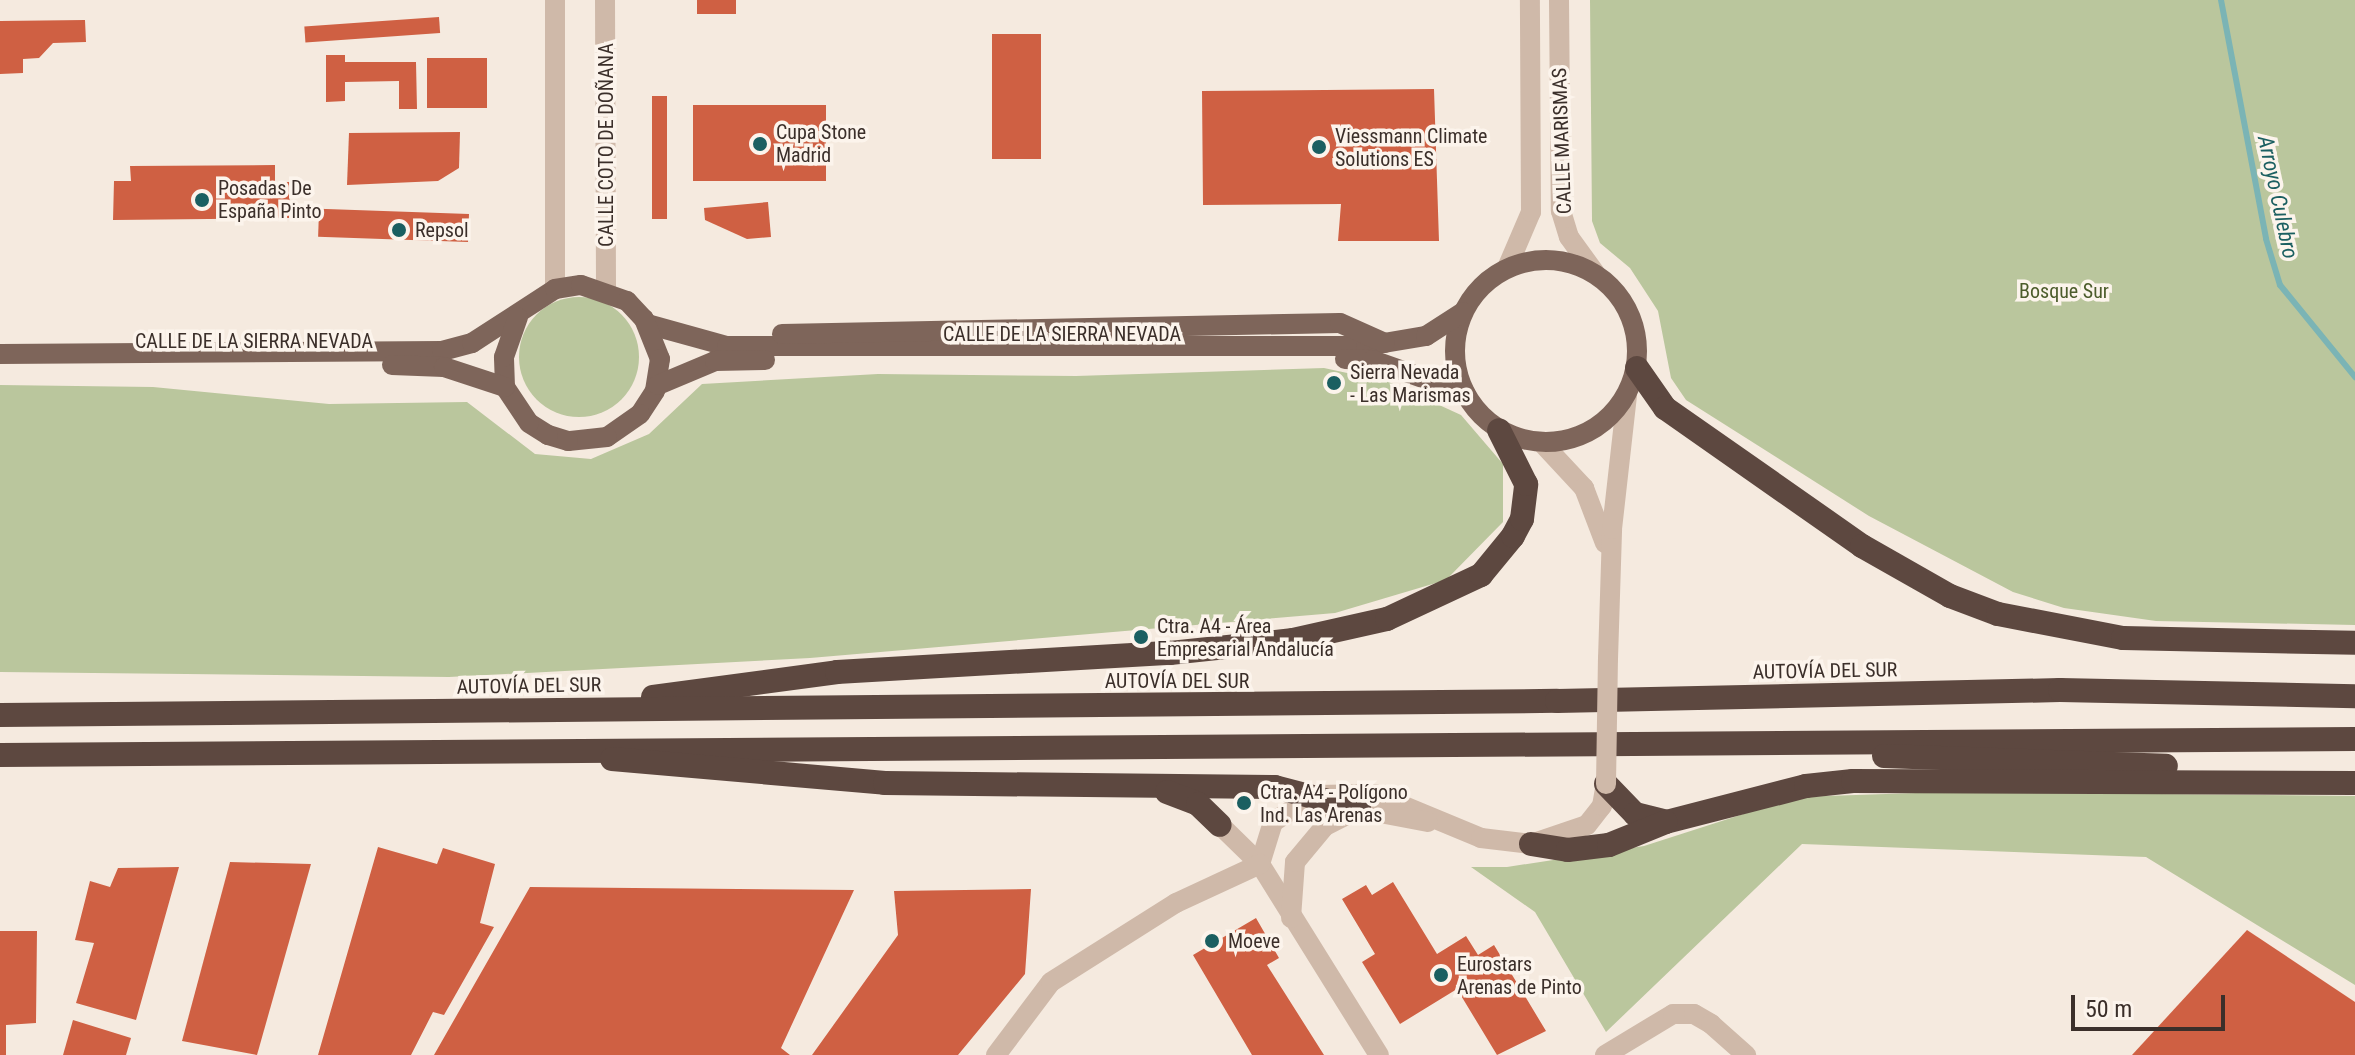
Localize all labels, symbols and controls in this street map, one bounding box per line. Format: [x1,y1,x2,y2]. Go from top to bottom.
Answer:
street label: CALLE COTO DE DOÑANA [594,43,618,247]
street label: CALLE MARISMAS [1547,67,1577,215]
place label: Cupa Stone Madrid [776,120,866,167]
place label: Viessmann Climate Solutions ES [1335,124,1487,171]
water label: Arroyo Culebro [2252,133,2304,261]
marker: Cupa Stone Madrid [751,135,769,153]
marker: Viessmann Climate Solutions ES [1310,138,1328,156]
place label: Posadas De España Pinto [218,176,321,223]
marker: Posadas De España Pinto [193,191,211,209]
place label: Repsol [415,218,469,242]
marker: Repsol [390,221,408,239]
park label: Bosque Sur [2019,279,2109,303]
street label: CALLE DE LA SIERRA NEVADA [943,322,1181,346]
street label: CALLE DE LA SIERRA NEVADA [135,329,373,353]
place label: Sierra Nevada - Las Marismas [1350,360,1471,407]
marker: Sierra Nevada - Las Marismas [1325,374,1343,392]
place label: Ctra. A4 - Área Empresarial Andalucía [1157,614,1334,661]
marker: Ctra. A4 - Área Empresarial Andalucía [1132,628,1150,646]
street label: AUTOVÍA DEL SUR [1752,658,1898,684]
street label: AUTOVÍA DEL SUR [1105,669,1249,693]
street label: AUTOVÍA DEL SUR [456,673,602,699]
place label: Ctra. A4 - Polígono Ind. Las Arenas [1260,780,1408,827]
marker: Ctra. A4 - Polígono Ind. Las Arenas [1235,794,1253,812]
place label: Moeve [1228,929,1280,953]
marker: Moeve [1203,932,1221,950]
place label: Eurostars Arenas de Pinto [1457,952,1582,999]
marker: Eurostars Arenas de Pinto [1432,966,1450,984]
scale bar [2075,979,2229,1029]
text: 50 m [2085,995,2132,1023]

